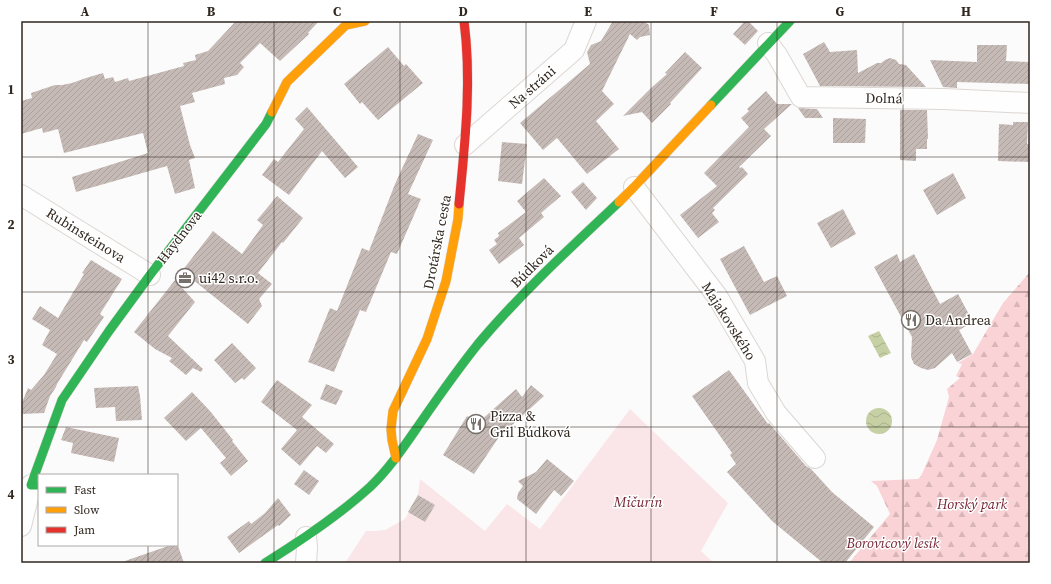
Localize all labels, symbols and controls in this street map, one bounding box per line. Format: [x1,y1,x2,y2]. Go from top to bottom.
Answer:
text: A [81,3,90,20]
text: B [207,3,216,20]
text: C [333,3,341,20]
text: D [458,3,468,20]
text: E [584,3,592,20]
text: F [710,3,718,20]
text: G [836,3,845,20]
text: H [961,3,971,20]
street label: Na stráni [504,61,560,113]
text: 1 [7,81,15,98]
street label: Dolná [865,88,904,108]
street label: Drotárska cesta [418,192,456,291]
street label: Rubinsteinova [43,203,130,268]
street label: Haydnova [152,205,207,268]
text: 2 [7,216,15,233]
street label: Búdková [506,239,559,292]
office icon: ui42 s.r.o. [174,267,196,289]
place label: ui42 s.r.o. [199,268,259,288]
street label: Majakovského [697,278,761,364]
restaurant icon: Da Andrea [900,309,922,331]
place label: Da Andrea [925,310,992,330]
text: 3 [7,351,15,368]
place label: Pizza & Gril Búdková [490,406,571,442]
restaurant icon: Pizza & Gril Búdková [465,413,487,435]
legend [38,474,178,546]
text: Fast [74,482,96,498]
text: 4 [7,486,15,503]
park label: Mičurín [613,492,662,512]
park label: Horský park [936,494,1007,514]
text: Slow [74,502,100,518]
text: Jam [73,522,95,538]
park label: Borovicový lesík [846,533,940,553]

